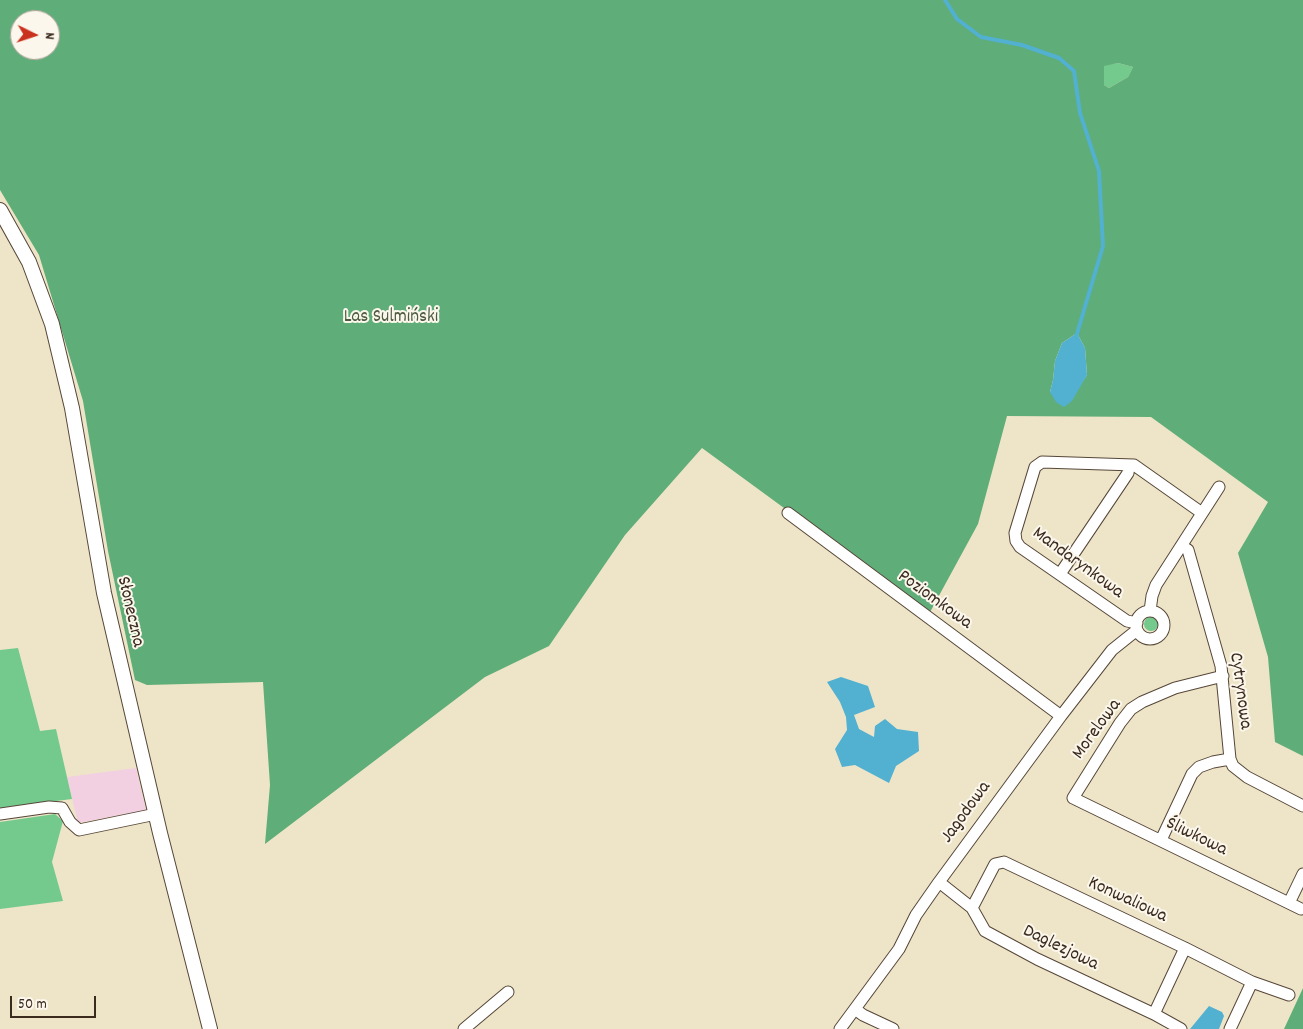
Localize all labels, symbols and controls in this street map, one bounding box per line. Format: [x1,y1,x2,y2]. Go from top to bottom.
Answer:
north arrow [10,10,60,60]
text: N [39,32,59,40]
park label: Las Sulmiński [344,307,438,329]
street label: Mandarynkowa [1027,523,1127,605]
street label: Poziomkowa [892,566,976,636]
street label: Słoneczna [110,575,148,649]
street label: Cytrynowa [1222,651,1256,731]
street label: Morelowa [1068,695,1128,765]
street label: Jagodowa [937,778,997,848]
street label: Śliwkowa [1162,813,1230,863]
street label: Konwaliowa [1084,873,1170,929]
street label: Daglezjowa [1018,921,1102,977]
scale bar [12,986,99,1018]
text: 50 m [18,994,47,1016]

